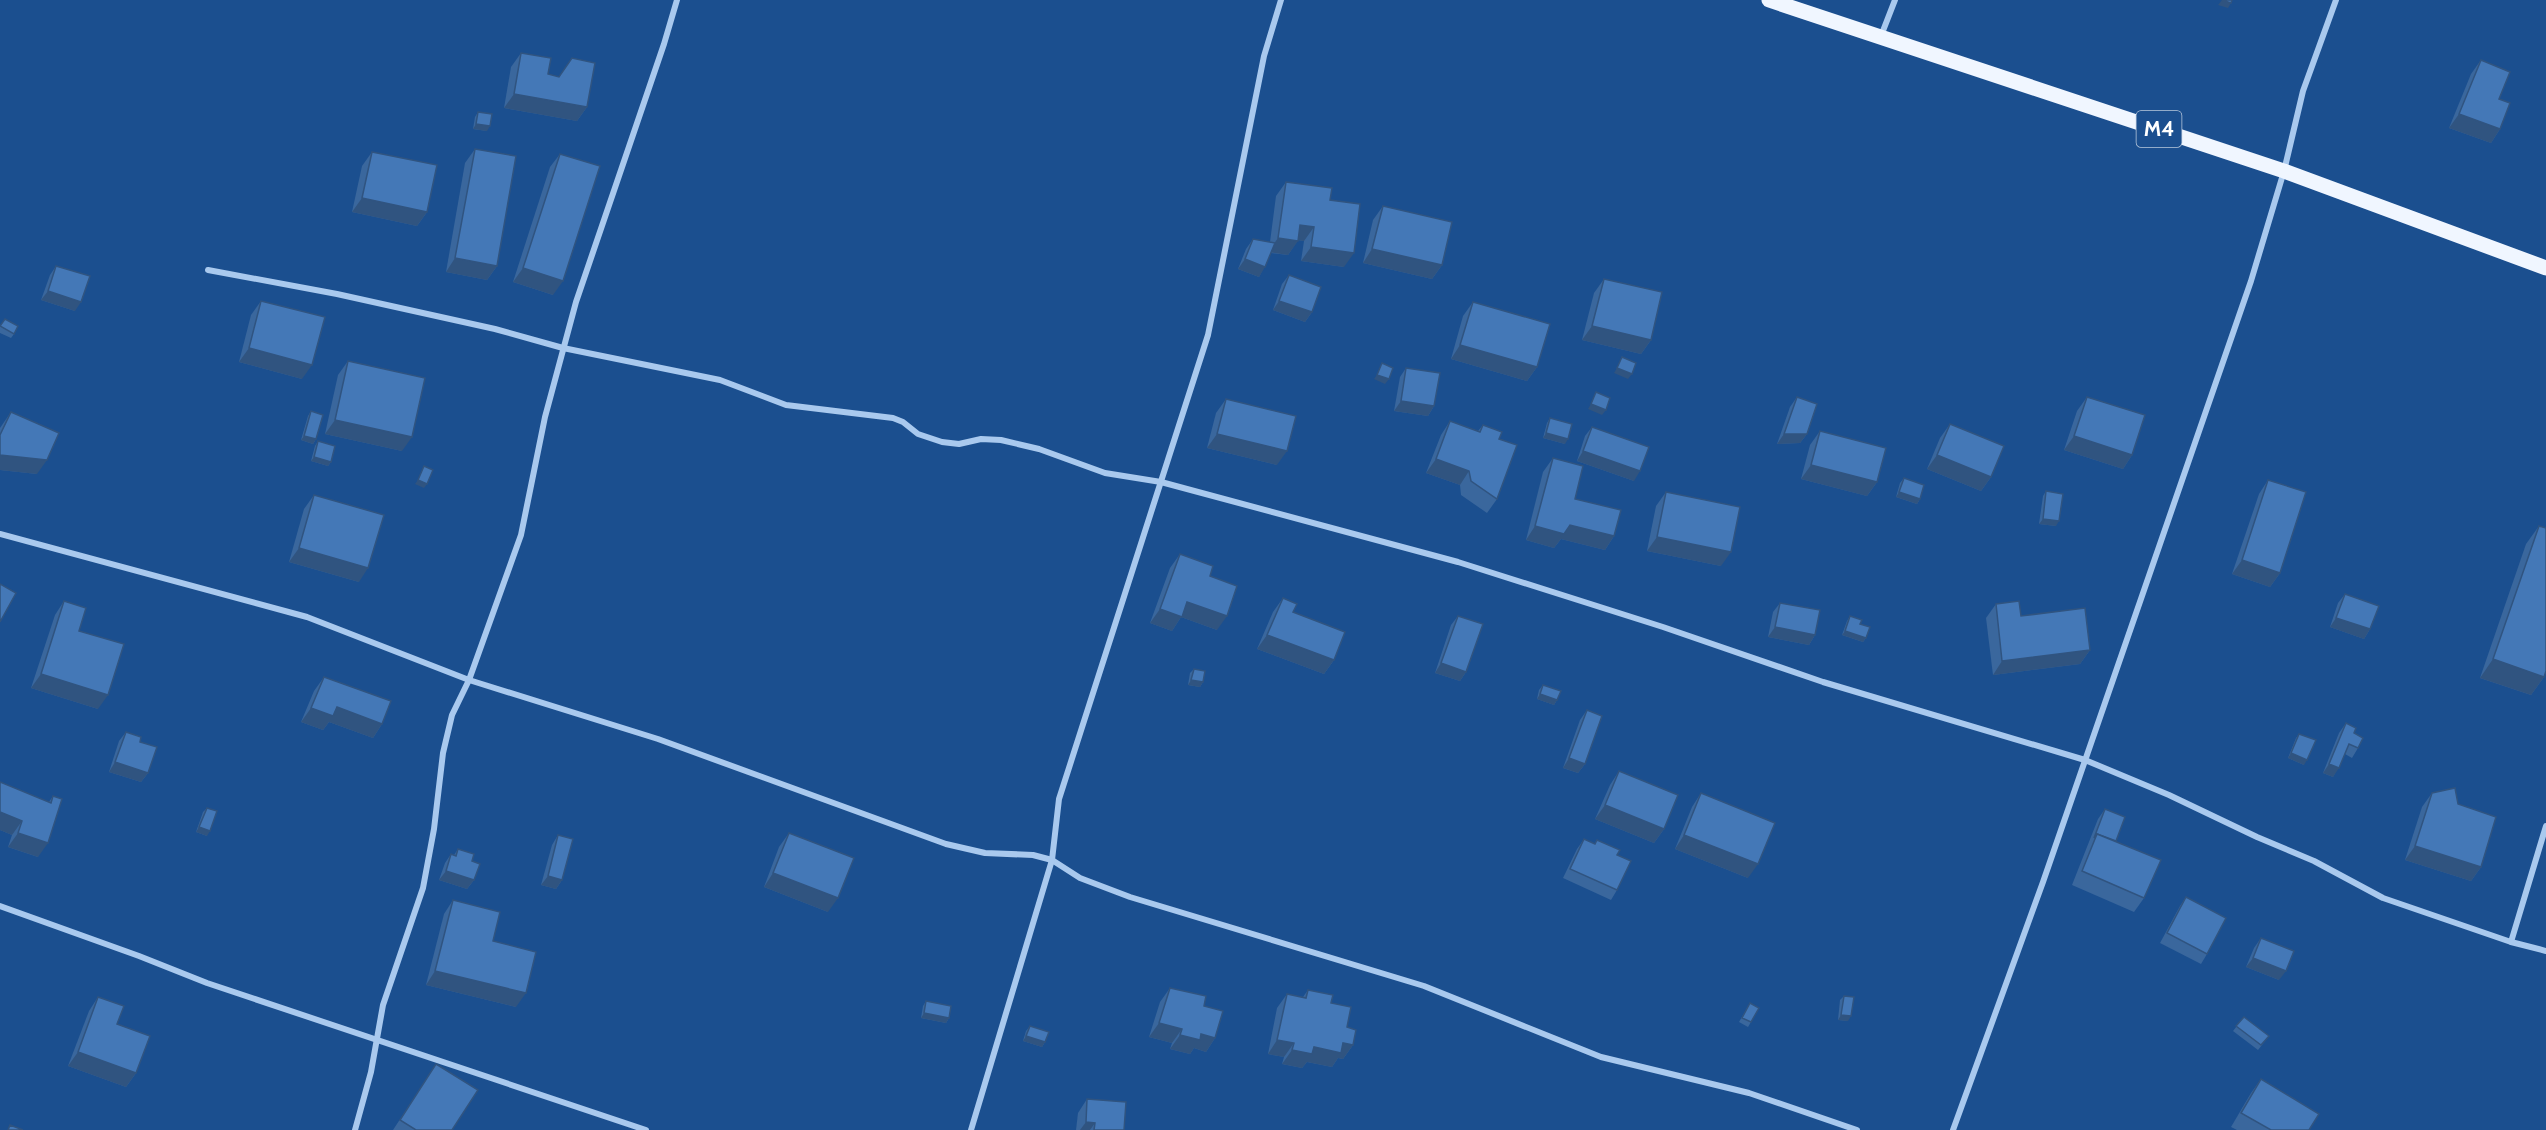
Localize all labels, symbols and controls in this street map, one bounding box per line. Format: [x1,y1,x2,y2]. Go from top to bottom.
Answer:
road number: M4 [2136,111,2182,147]

